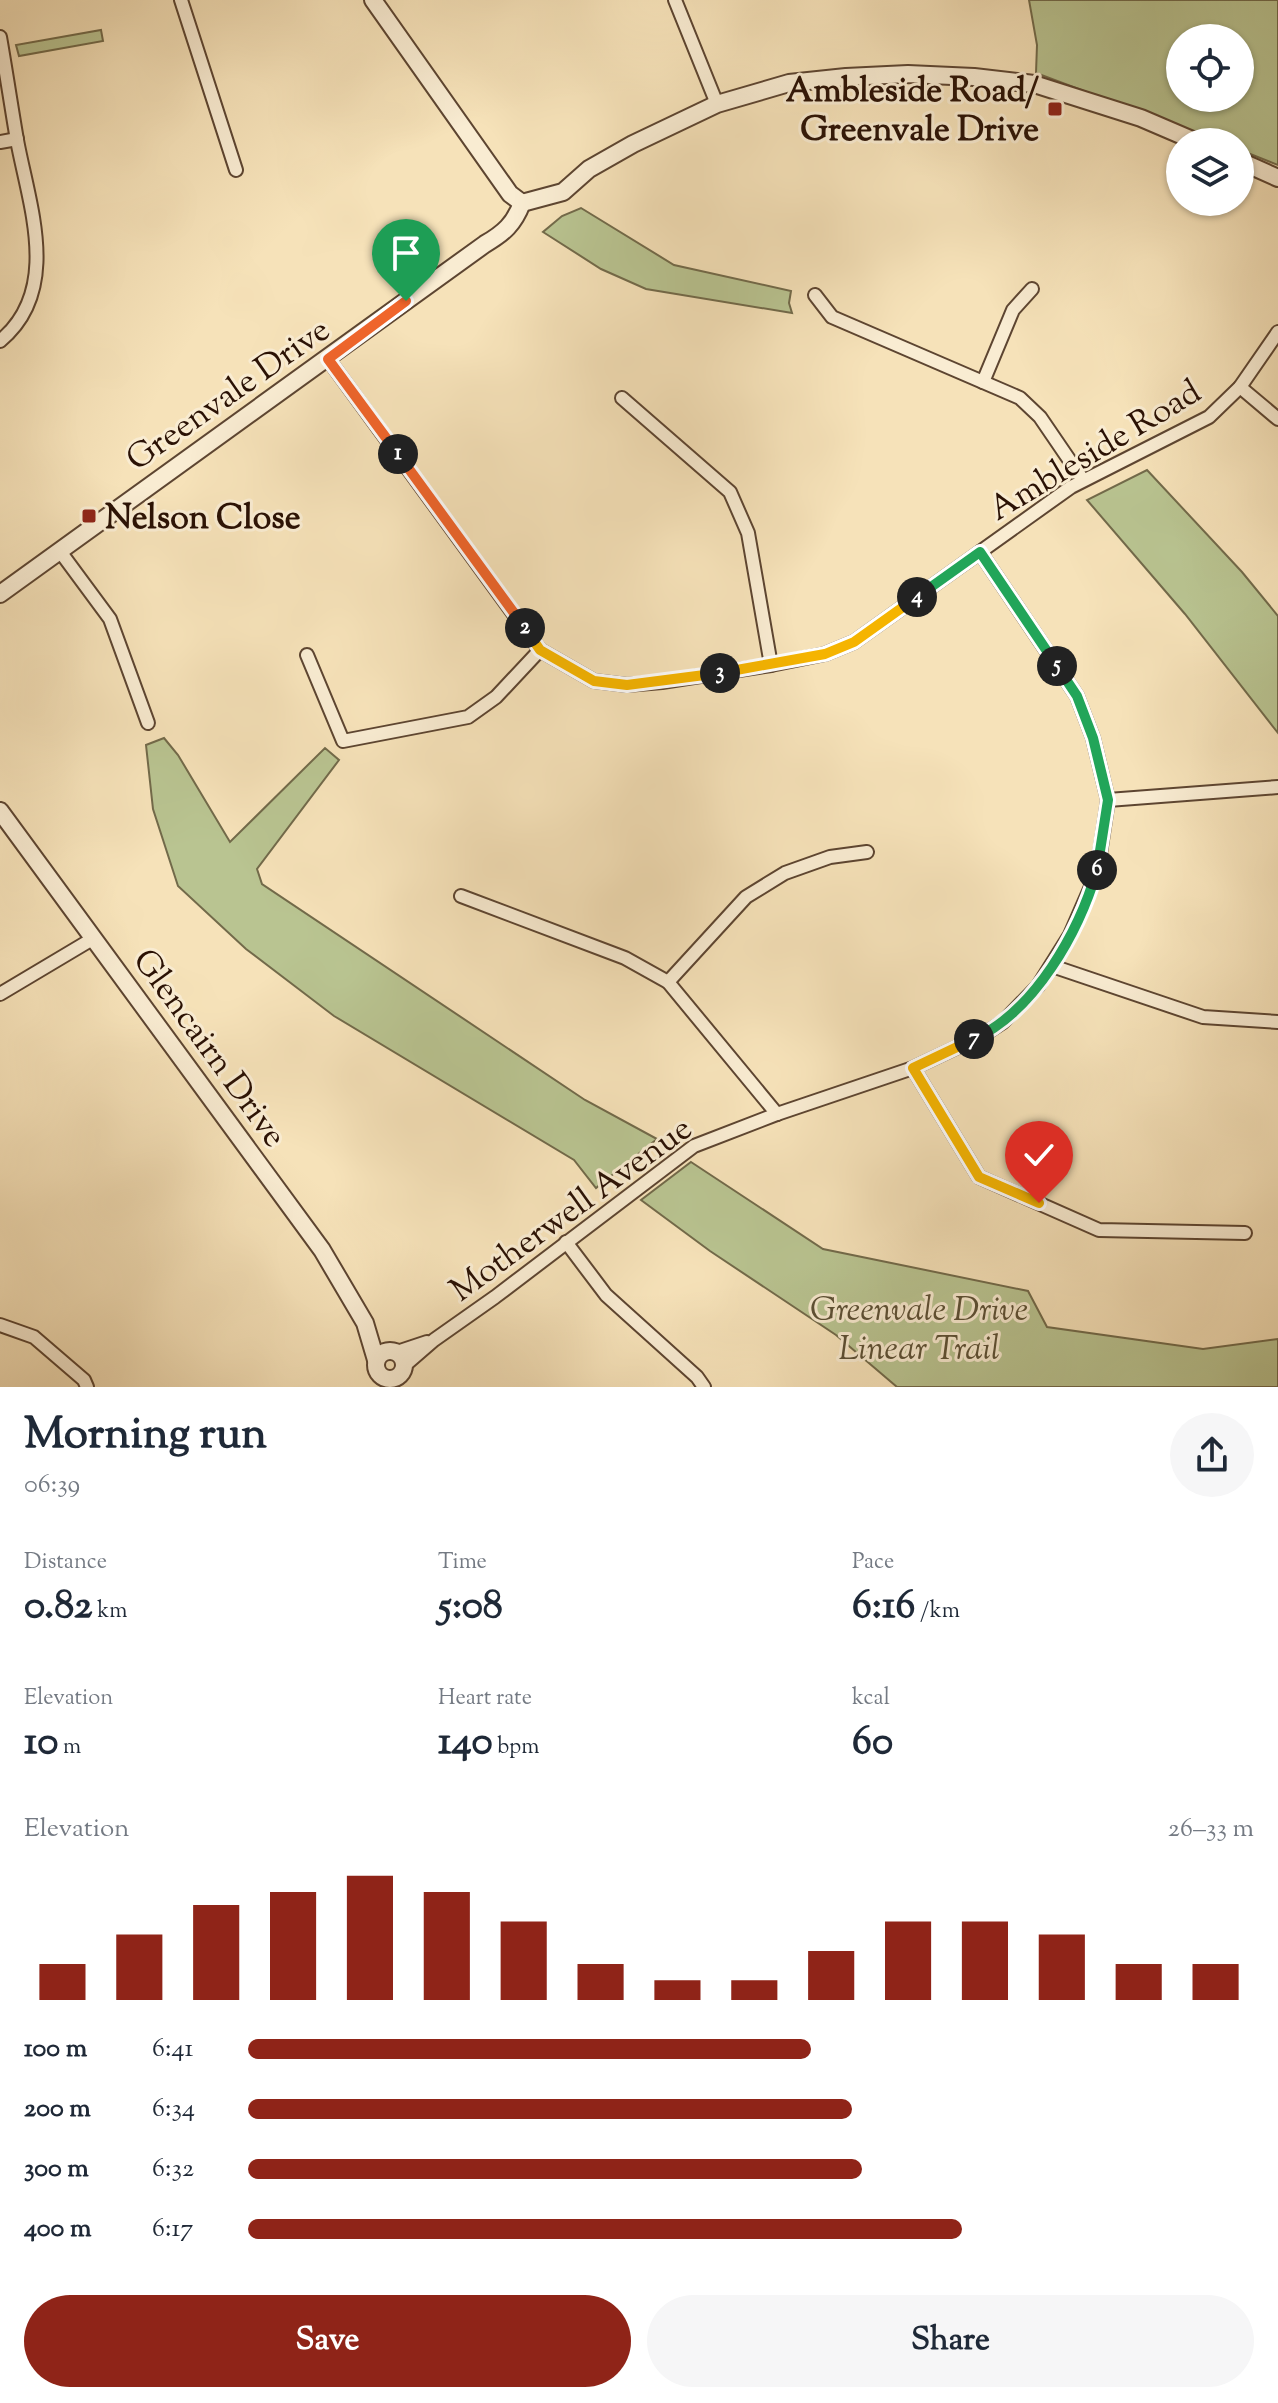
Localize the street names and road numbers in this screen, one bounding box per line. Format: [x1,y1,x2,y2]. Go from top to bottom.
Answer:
street label: Greenvale Drive [117,307,341,484]
street label: Ambleside Road [980,369,1211,535]
street label: Glencairn Drive [119,940,297,1159]
street label: Motherwell Avenue [441,1106,703,1316]

